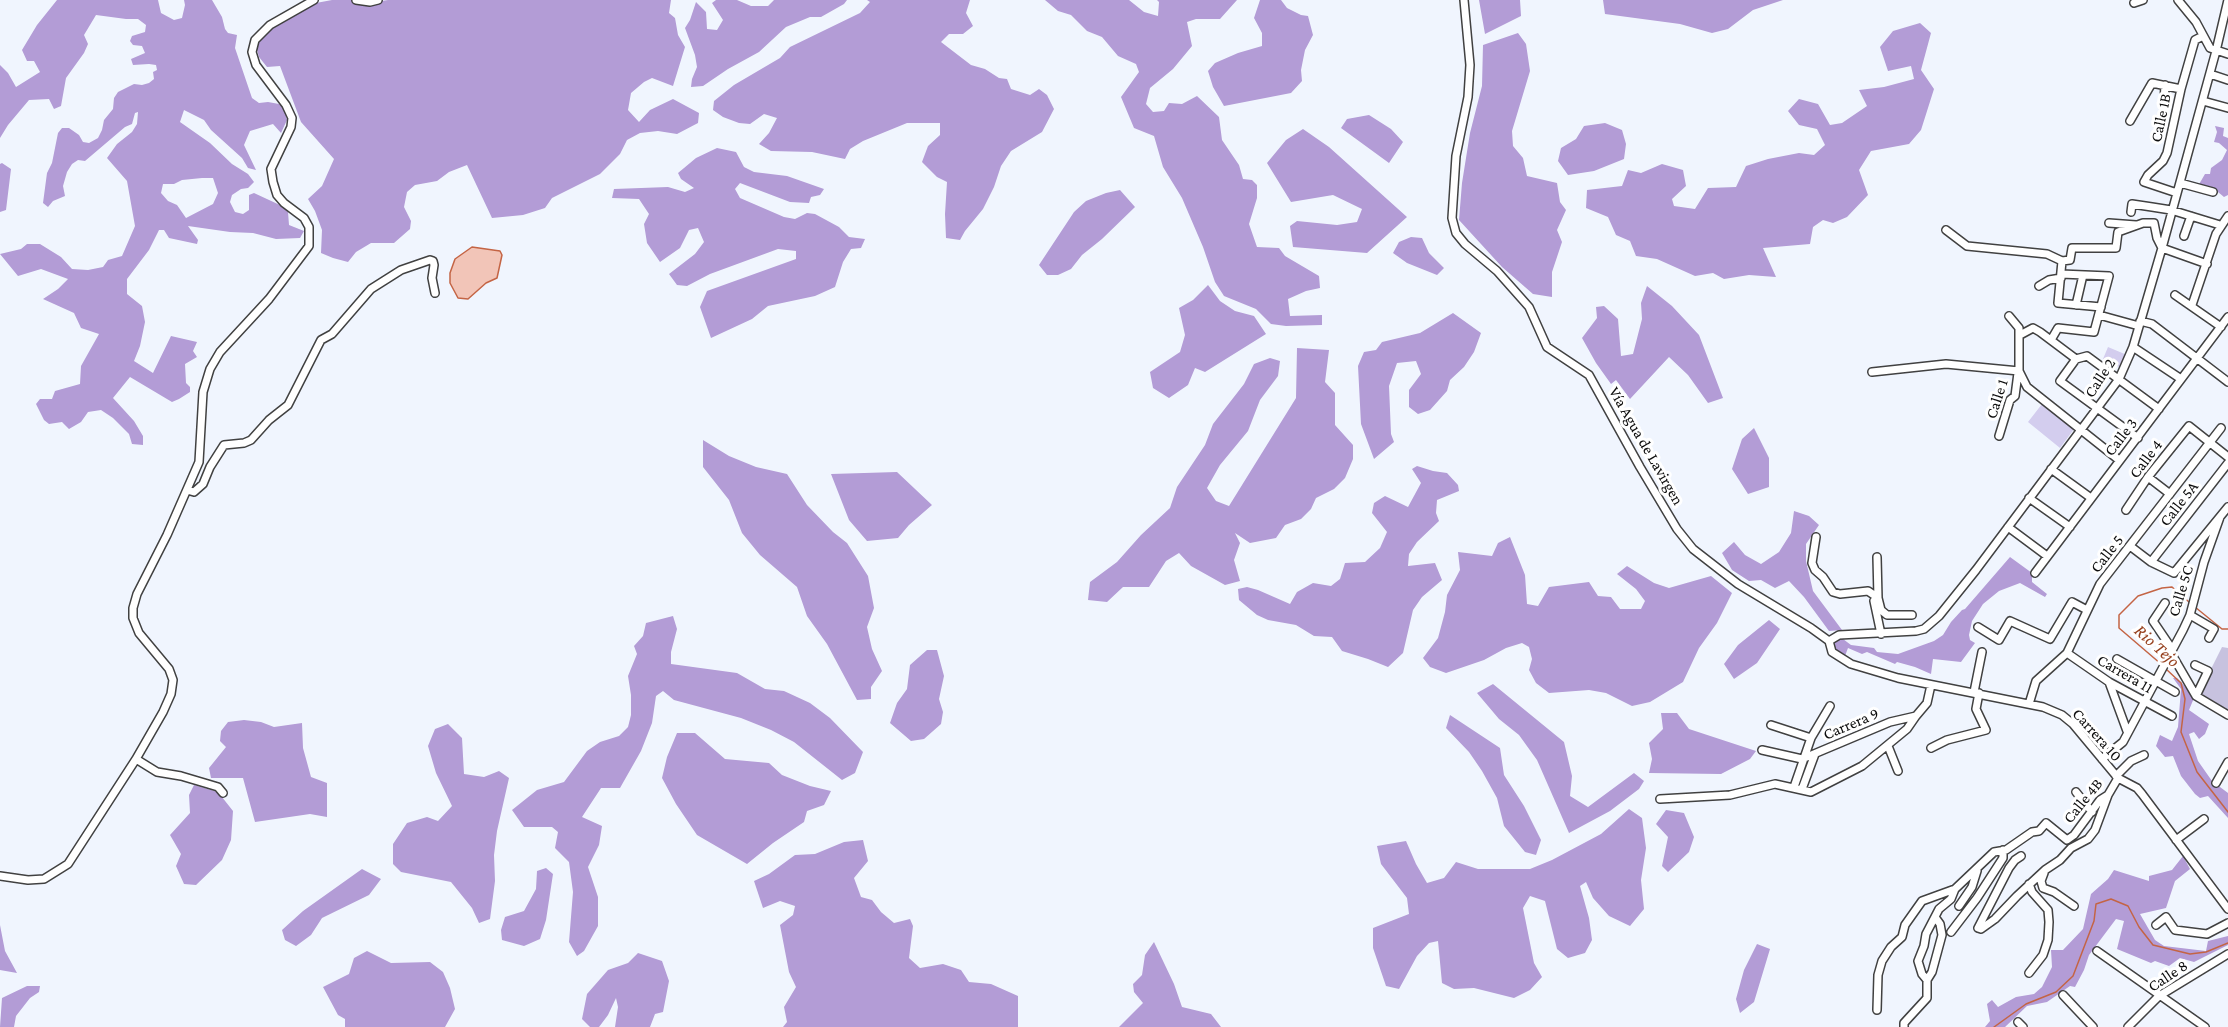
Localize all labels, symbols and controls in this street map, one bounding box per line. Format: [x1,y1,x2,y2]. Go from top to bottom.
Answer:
street label: Calle 1B [2146,92,2176,144]
street label: Calle 2 [2080,355,2120,401]
street label: Calle 1 [1982,377,2012,421]
street label: Vía Agua de Lavirgen [1604,384,1688,508]
street label: Calle 3 [2100,414,2142,460]
street label: Calle 4 [2125,436,2167,482]
street label: Calle 5A [2156,478,2202,530]
street label: Calle 5 [2086,531,2128,577]
street label: Calle 5C [2164,563,2198,619]
water label: Rio Tejo [2130,620,2184,672]
street label: Carrera 11 [2094,650,2156,698]
street label: Carrera 9 [1820,704,1882,744]
street label: Carrera 10 [2068,704,2126,766]
street label: Calle 4B [2059,775,2107,827]
street label: Calle 8 [2144,956,2192,996]

